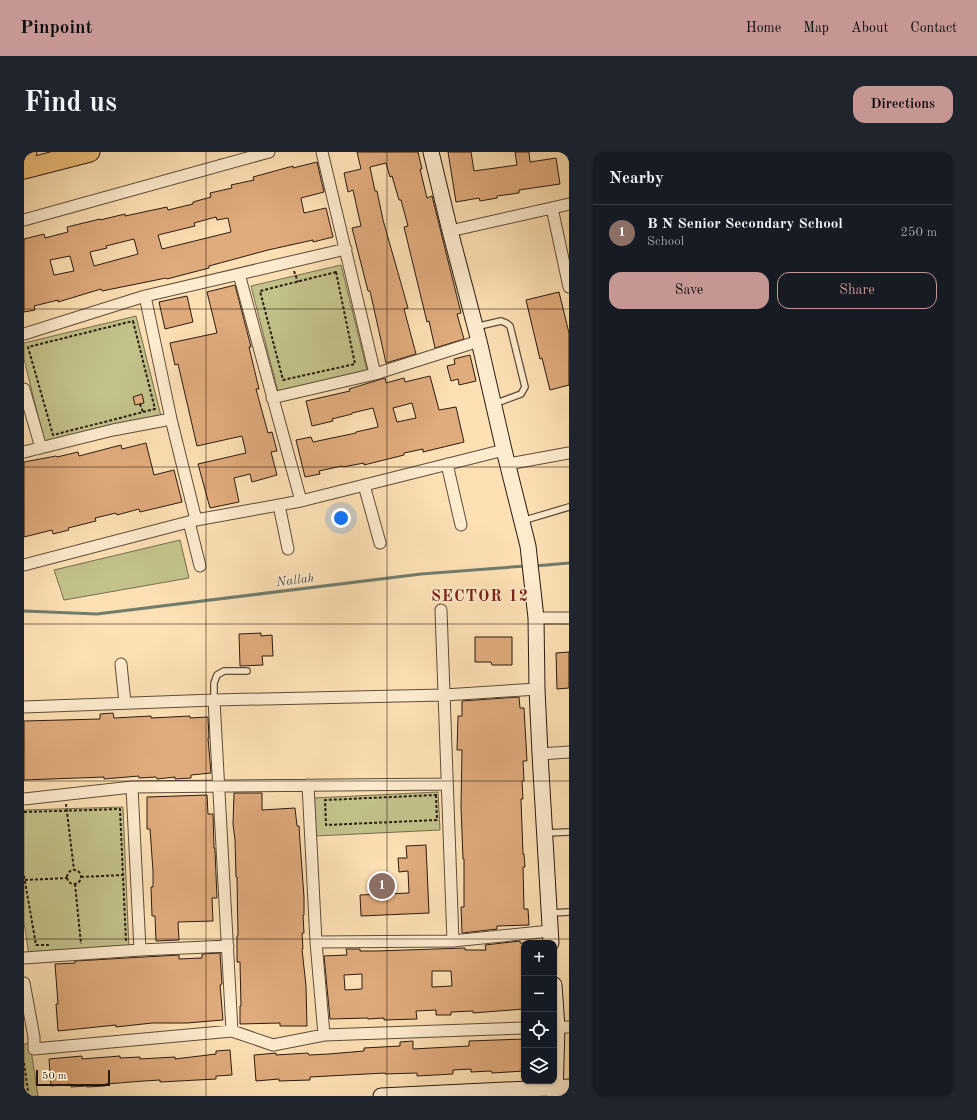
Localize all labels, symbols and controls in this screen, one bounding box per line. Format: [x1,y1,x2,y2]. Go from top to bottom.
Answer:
text: Pinpoint [20,19,93,38]
text: Home [746,21,781,35]
text: Map [803,21,829,35]
text: About [851,21,888,35]
text: Contact [910,21,957,35]
button: Directions [853,86,953,123]
text: Find us [24,90,117,118]
text: Nearby [609,170,664,187]
text: B N Senior Secondary School [647,217,843,232]
text: 1 [618,226,626,239]
text: 250 m [900,226,937,239]
text: School [647,235,684,248]
button: Save [609,272,769,309]
button: Share [777,272,937,309]
your location [331,508,351,528]
water label: Nallah [274,572,315,589]
district label: SECTOR 12 [431,589,529,605]
pin: 1 [369,871,395,901]
map controls [521,940,557,1084]
button: + [521,940,557,976]
button: − [521,976,557,1012]
button: locate [521,1012,557,1048]
button: layers [521,1048,557,1084]
scale bar [36,1068,110,1087]
text: 50 m [42,1071,67,1082]

